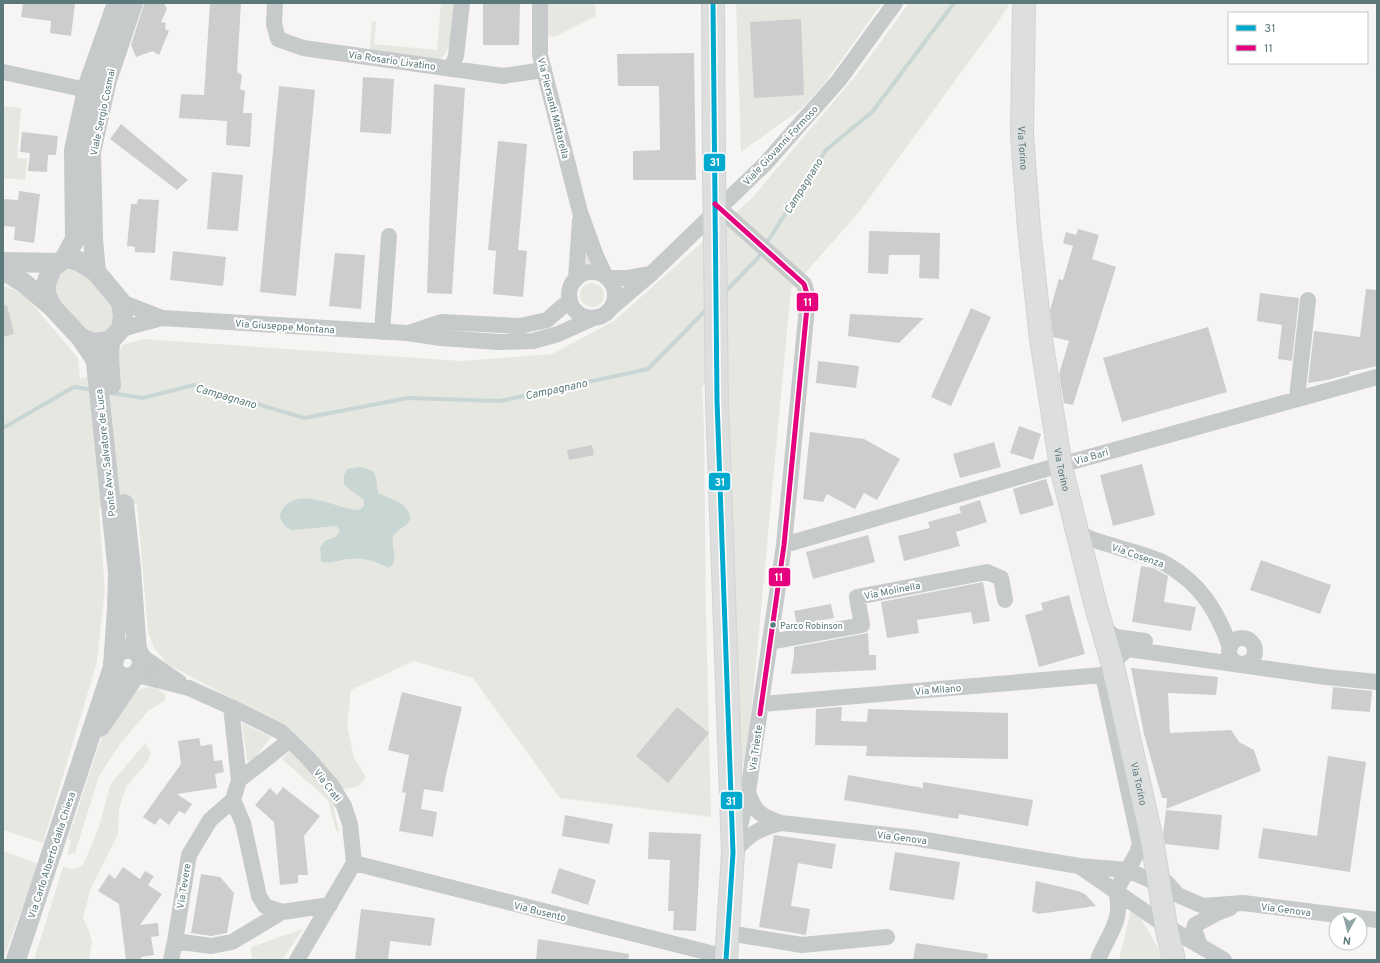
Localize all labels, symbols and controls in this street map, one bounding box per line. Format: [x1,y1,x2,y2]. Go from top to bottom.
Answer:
legend [1228,12,1368,64]
text: 31 [1264,21,1276,37]
text: 11 [1264,41,1273,57]
street label: Via Rosario Livatino [347,49,437,74]
street label: Via Piersanti Mattarella [534,56,571,160]
street label: Viale Sergio Cosmai [88,68,119,157]
street label: Viale Giovanni Formoso [741,103,822,189]
street label: Via Torino [1014,126,1030,171]
line badge: 31 [703,153,726,172]
text: 31 [710,156,720,170]
water label: Campagnano [781,156,827,217]
line badge: 11 [796,292,819,312]
text: 11 [804,296,812,310]
street label: Via Giuseppe Montana [235,318,335,337]
water label: Campagnano [524,377,589,403]
water label: Campagnano [194,382,258,412]
street label: Ponte Avv. Salvatore de Luca [93,388,120,517]
street label: Via Bari [1073,446,1110,469]
street label: Via Torino [1050,447,1072,493]
line badge: 31 [708,472,731,491]
text: 31 [715,476,725,490]
street label: Via Cosenza [1110,541,1165,571]
line badge: 11 [768,567,791,587]
text: 11 [775,571,783,585]
street label: Via Molinella [863,580,922,603]
marker: Parco Robinson [768,620,778,630]
place label: Parco Robinson [780,621,843,632]
street label: Via Milano [914,682,962,699]
street label: Via Trieste [747,724,766,772]
street label: Via Torino [1127,761,1149,807]
street label: Via Crati [310,767,343,805]
street label: Via Carlo Alberto dalla Chiesa [26,791,79,920]
line badge: 31 [720,791,743,810]
text: 31 [726,795,736,809]
street label: Via Genova [876,829,928,848]
street label: Via Tevere [174,863,194,910]
street label: Via Busento [512,900,568,925]
street label: Via Genova [1260,901,1312,920]
north arrow [1328,911,1368,951]
text: N [1342,933,1352,947]

